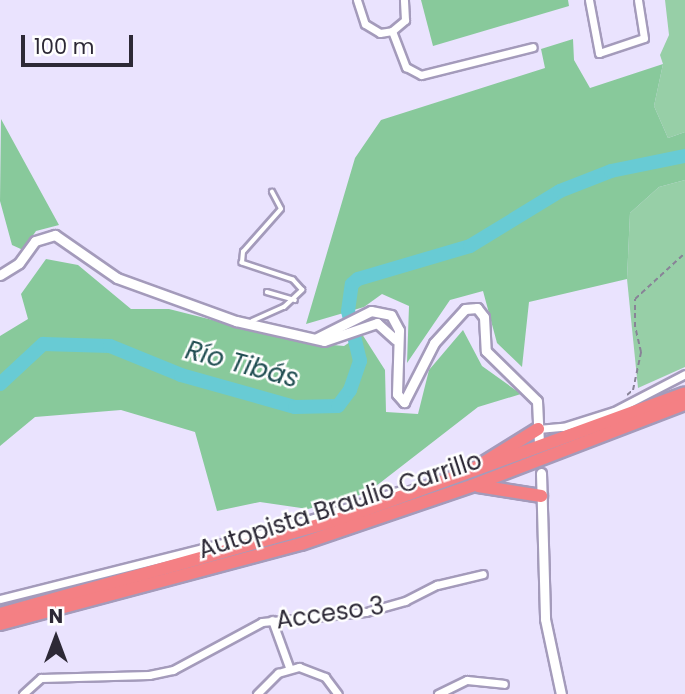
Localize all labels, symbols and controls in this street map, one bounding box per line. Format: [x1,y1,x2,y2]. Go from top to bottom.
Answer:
scale bar [24,21,136,65]
text: 100 m [34,32,94,61]
water label: Río Tibás [182,335,302,395]
street label: Autopista Braulio Carrillo [195,446,485,564]
street label: Acceso 3 [274,591,386,635]
north arrow [21,603,91,673]
text: N [49,603,63,630]

